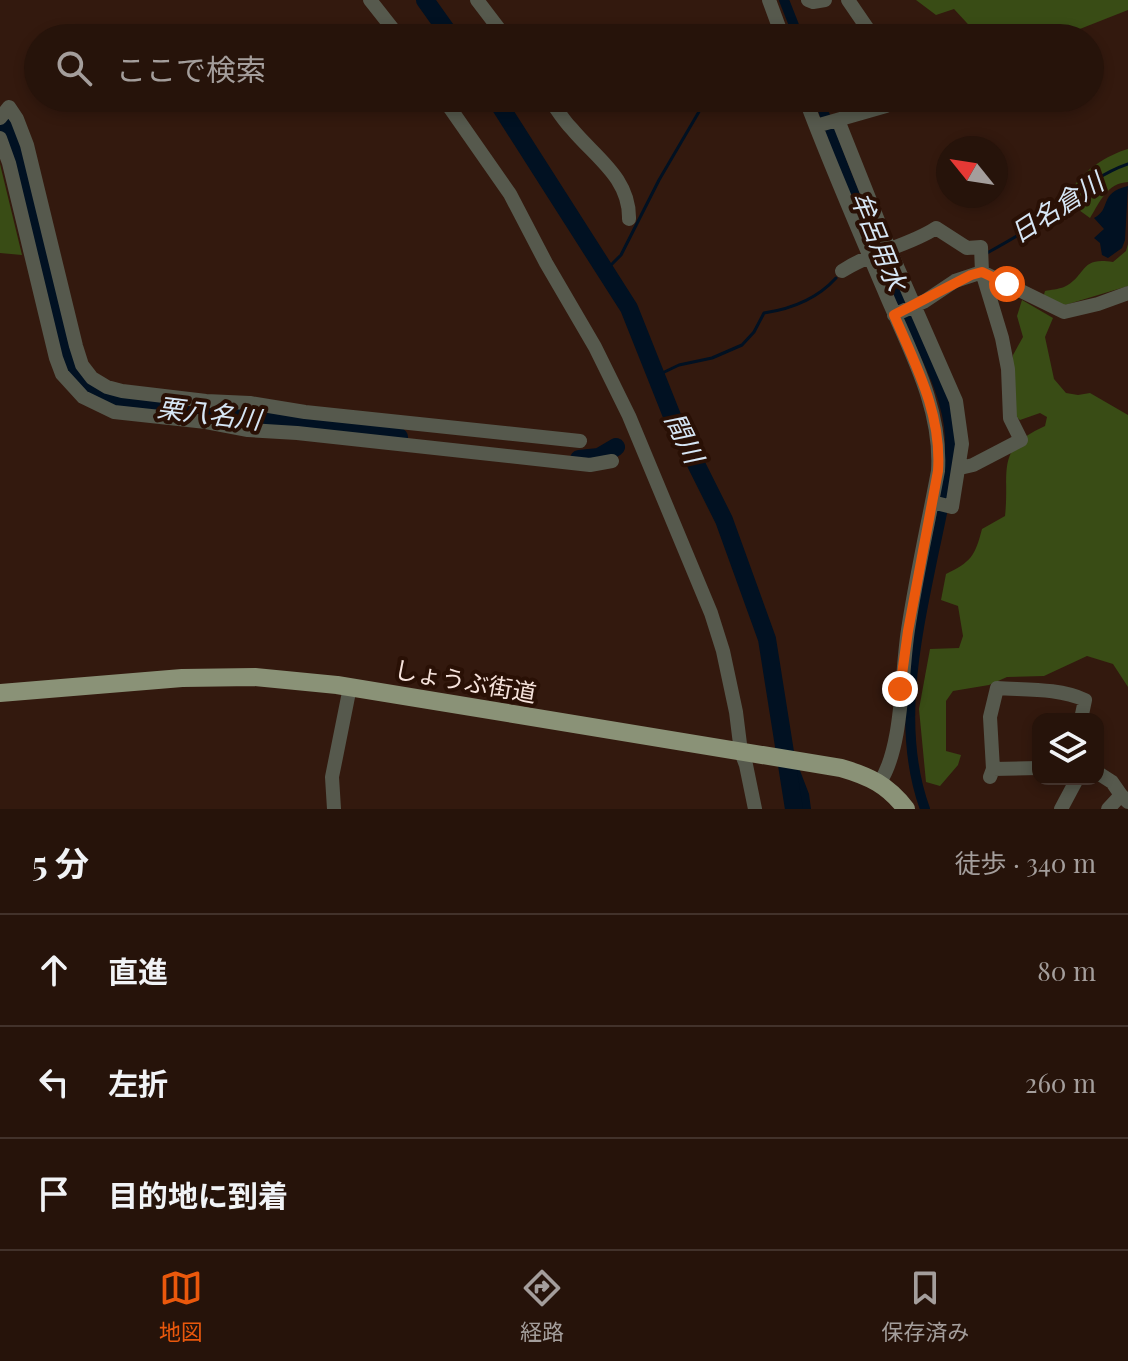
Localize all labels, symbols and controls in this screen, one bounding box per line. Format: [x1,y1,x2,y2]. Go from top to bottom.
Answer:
search box [24,24,1104,112]
icon: search [52,46,96,90]
text: ここで検索 [116,49,266,89]
north arrow [936,136,1008,208]
water label: 日名倉川 [1003,162,1112,250]
water label: 牟呂用水 [844,186,916,298]
route start [989,266,1025,302]
water label: 栗八名川 [155,389,266,437]
water label: 間川 [658,406,714,471]
street label: しょうぶ街道 [392,652,539,708]
route end [882,671,918,707]
map controls [1032,713,1104,785]
button: layers [1032,713,1104,785]
text: 5 分 [32,839,89,885]
text: 徒歩 · 340 m [954,845,1096,880]
icon: ahead [32,948,76,992]
text: 直進 [108,951,168,991]
text: 80 m [1037,953,1096,988]
icon: left [32,1060,76,1104]
text: 左折 [108,1063,168,1103]
text: 260 m [1025,1065,1096,1100]
icon: arrive [32,1172,76,1216]
text: 目的地に到着 [108,1175,288,1215]
tab: 地図 [159,1266,203,1346]
tab: 経路 [520,1266,564,1346]
tab: 保存済み [881,1266,969,1346]

